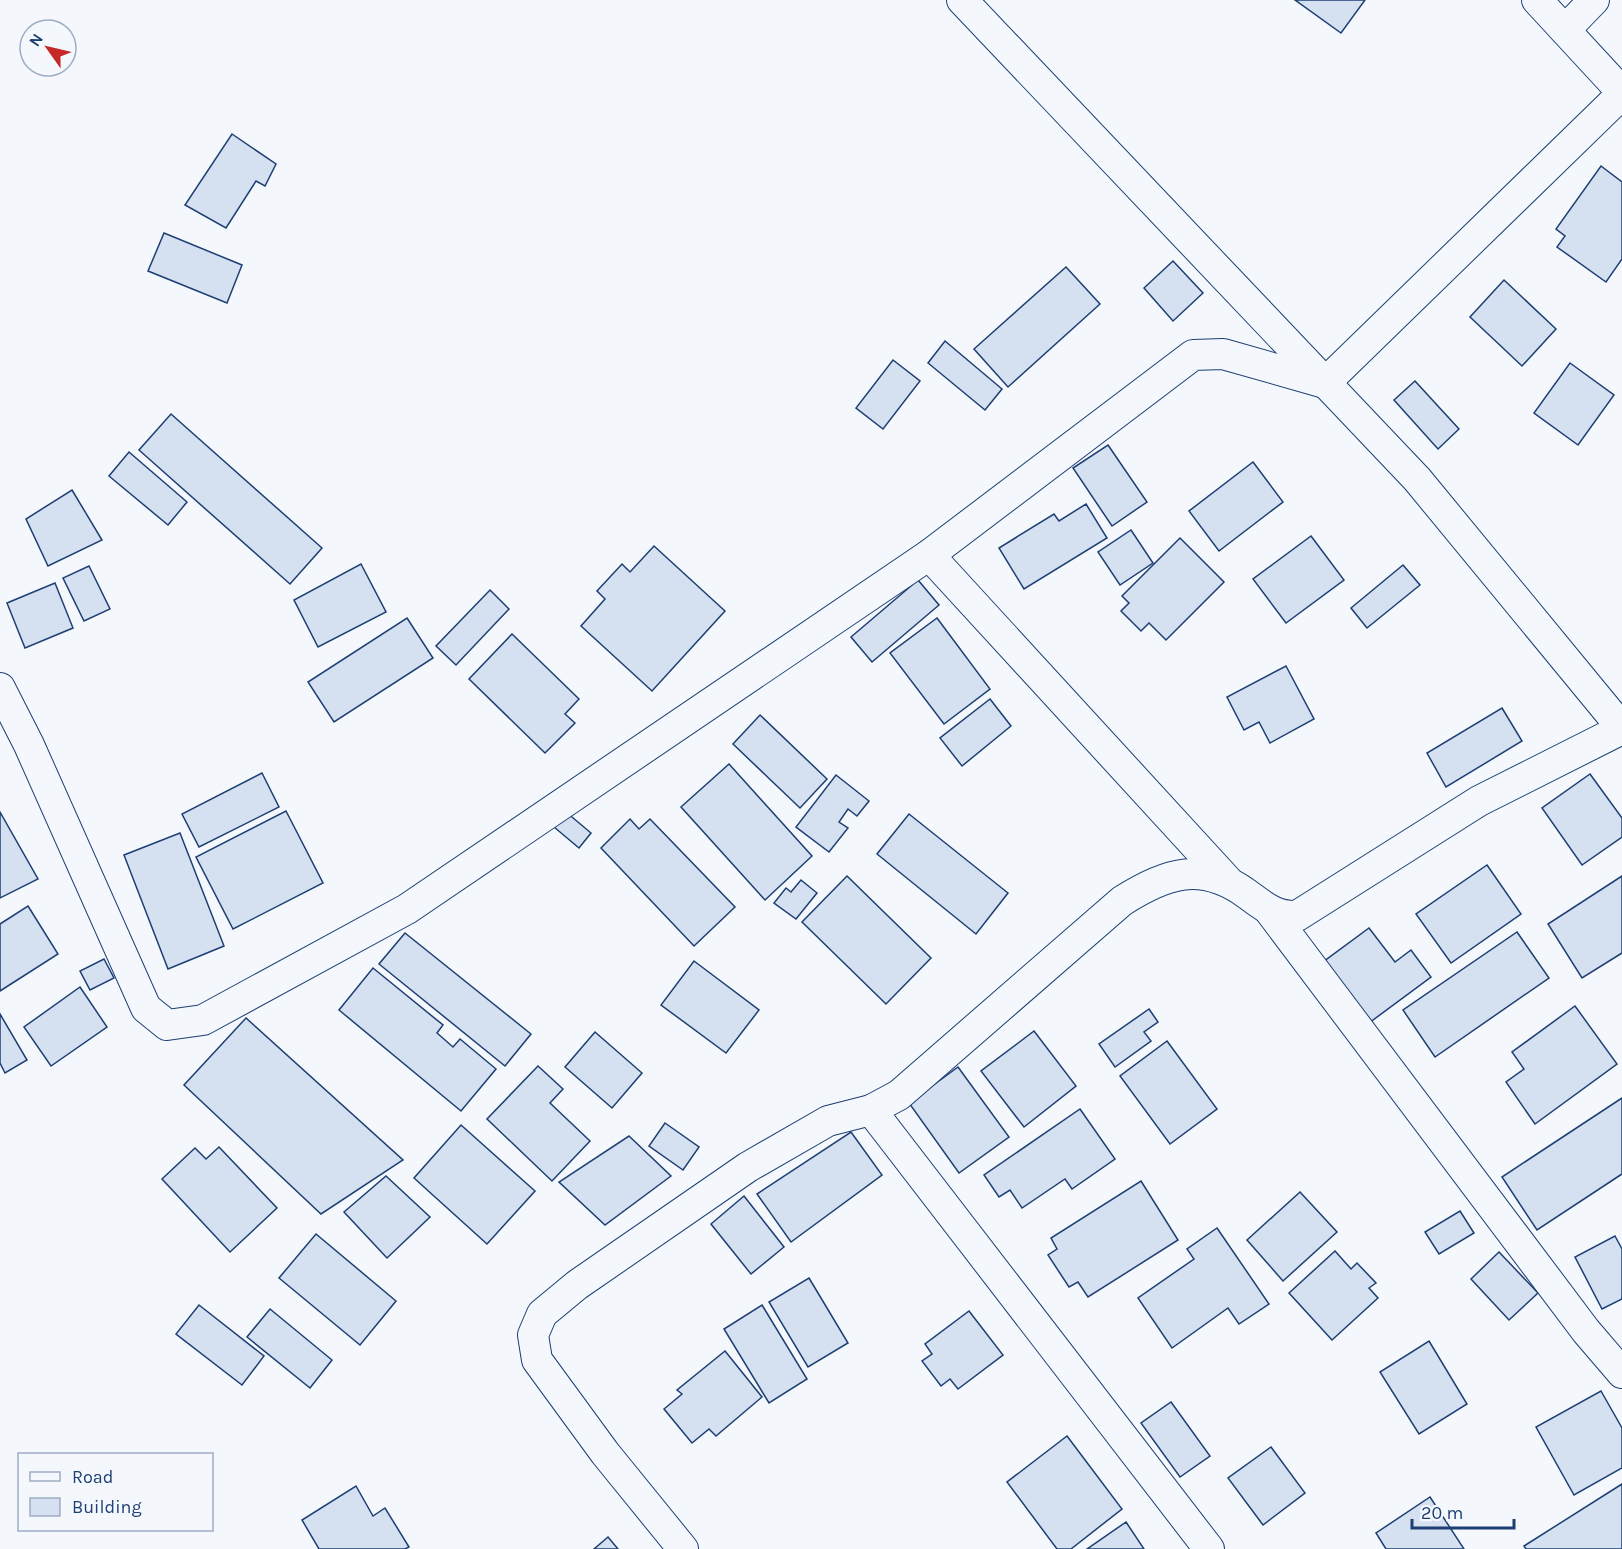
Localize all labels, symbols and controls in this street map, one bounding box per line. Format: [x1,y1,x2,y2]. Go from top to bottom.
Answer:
north arrow [18,18,78,78]
text: N [25,30,47,50]
legend [18,1453,213,1531]
text: Road [72,1466,113,1488]
scale bar [1412,1492,1514,1530]
text: Building [72,1496,142,1518]
text: 20 m [1421,1502,1463,1524]

